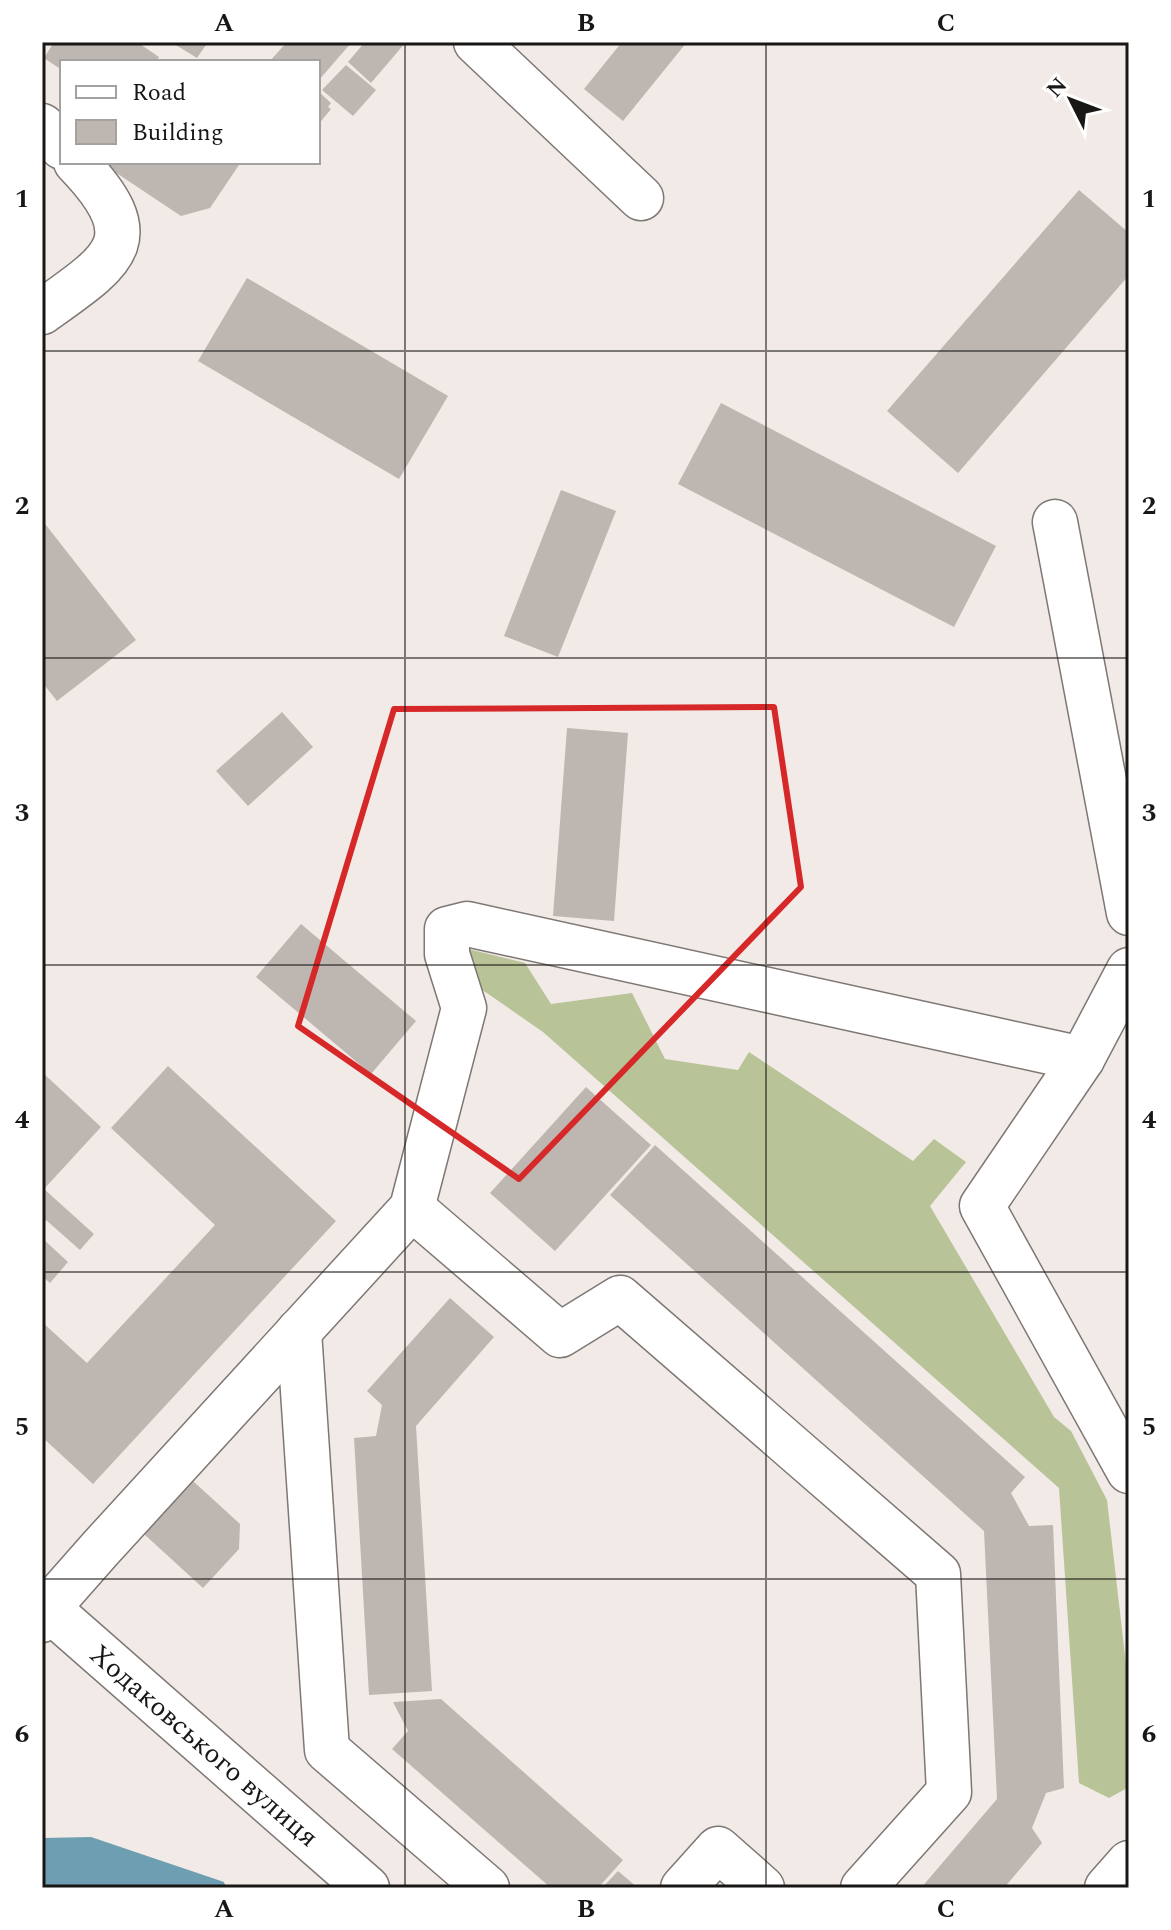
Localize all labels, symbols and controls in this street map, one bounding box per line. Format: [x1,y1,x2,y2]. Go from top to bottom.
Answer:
text: A [214,3,234,43]
text: B [577,3,595,43]
text: C [937,3,955,43]
legend [60,60,320,164]
north arrow [1031,60,1111,140]
text: N [1039,70,1076,105]
text: Road [132,75,186,111]
text: Building [132,115,224,151]
text: 1 [15,179,29,219]
text: 1 [1142,179,1156,219]
text: 2 [15,486,29,526]
text: 2 [1142,486,1156,526]
text: 3 [15,793,29,833]
text: 3 [1142,793,1156,833]
text: 4 [15,1100,30,1140]
text: 4 [1142,1100,1157,1140]
text: 5 [15,1407,29,1447]
text: 5 [1142,1407,1156,1447]
street label: Ходаковського вулиця [80,1634,328,1858]
text: 6 [15,1714,29,1754]
text: 6 [1142,1714,1156,1754]
text: A [214,1889,234,1929]
text: B [577,1889,595,1929]
text: C [937,1889,955,1929]

